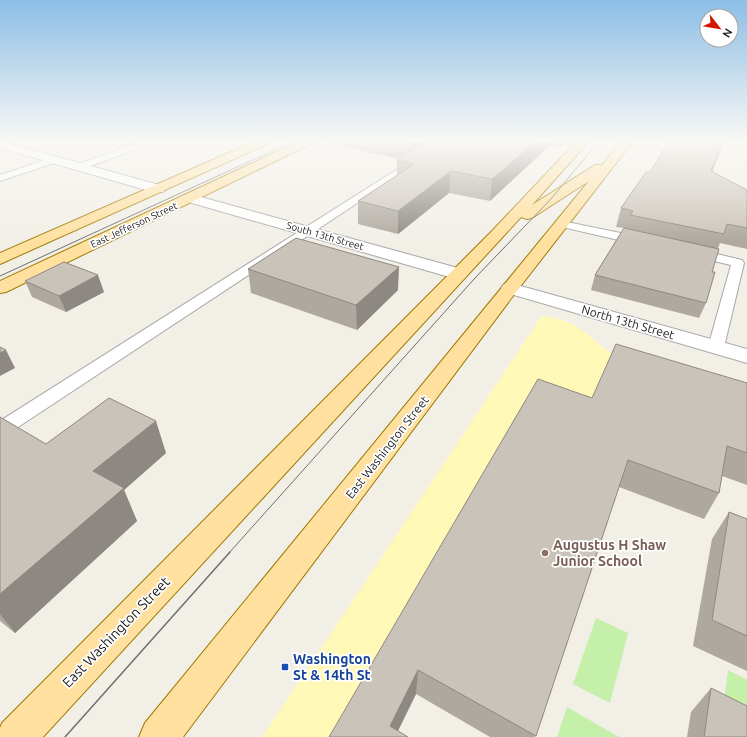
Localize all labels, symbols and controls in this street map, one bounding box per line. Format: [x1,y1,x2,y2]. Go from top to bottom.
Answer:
north arrow [699,8,739,48]
text: N [720,27,735,40]
street label: East Jefferson Street [89,200,179,250]
street label: South 13th Street [285,220,365,252]
street label: North 13th Street [580,303,676,342]
street label: East Washington Street [343,393,431,501]
place label: Augustus H Shaw Junior School [553,537,666,569]
marker: Augustus H Shaw Junior School [540,548,550,558]
street label: East Washington Street [59,573,173,690]
place label: Washington St & 14th St [293,651,371,683]
marker: Washington St & 14th St [280,662,290,672]

